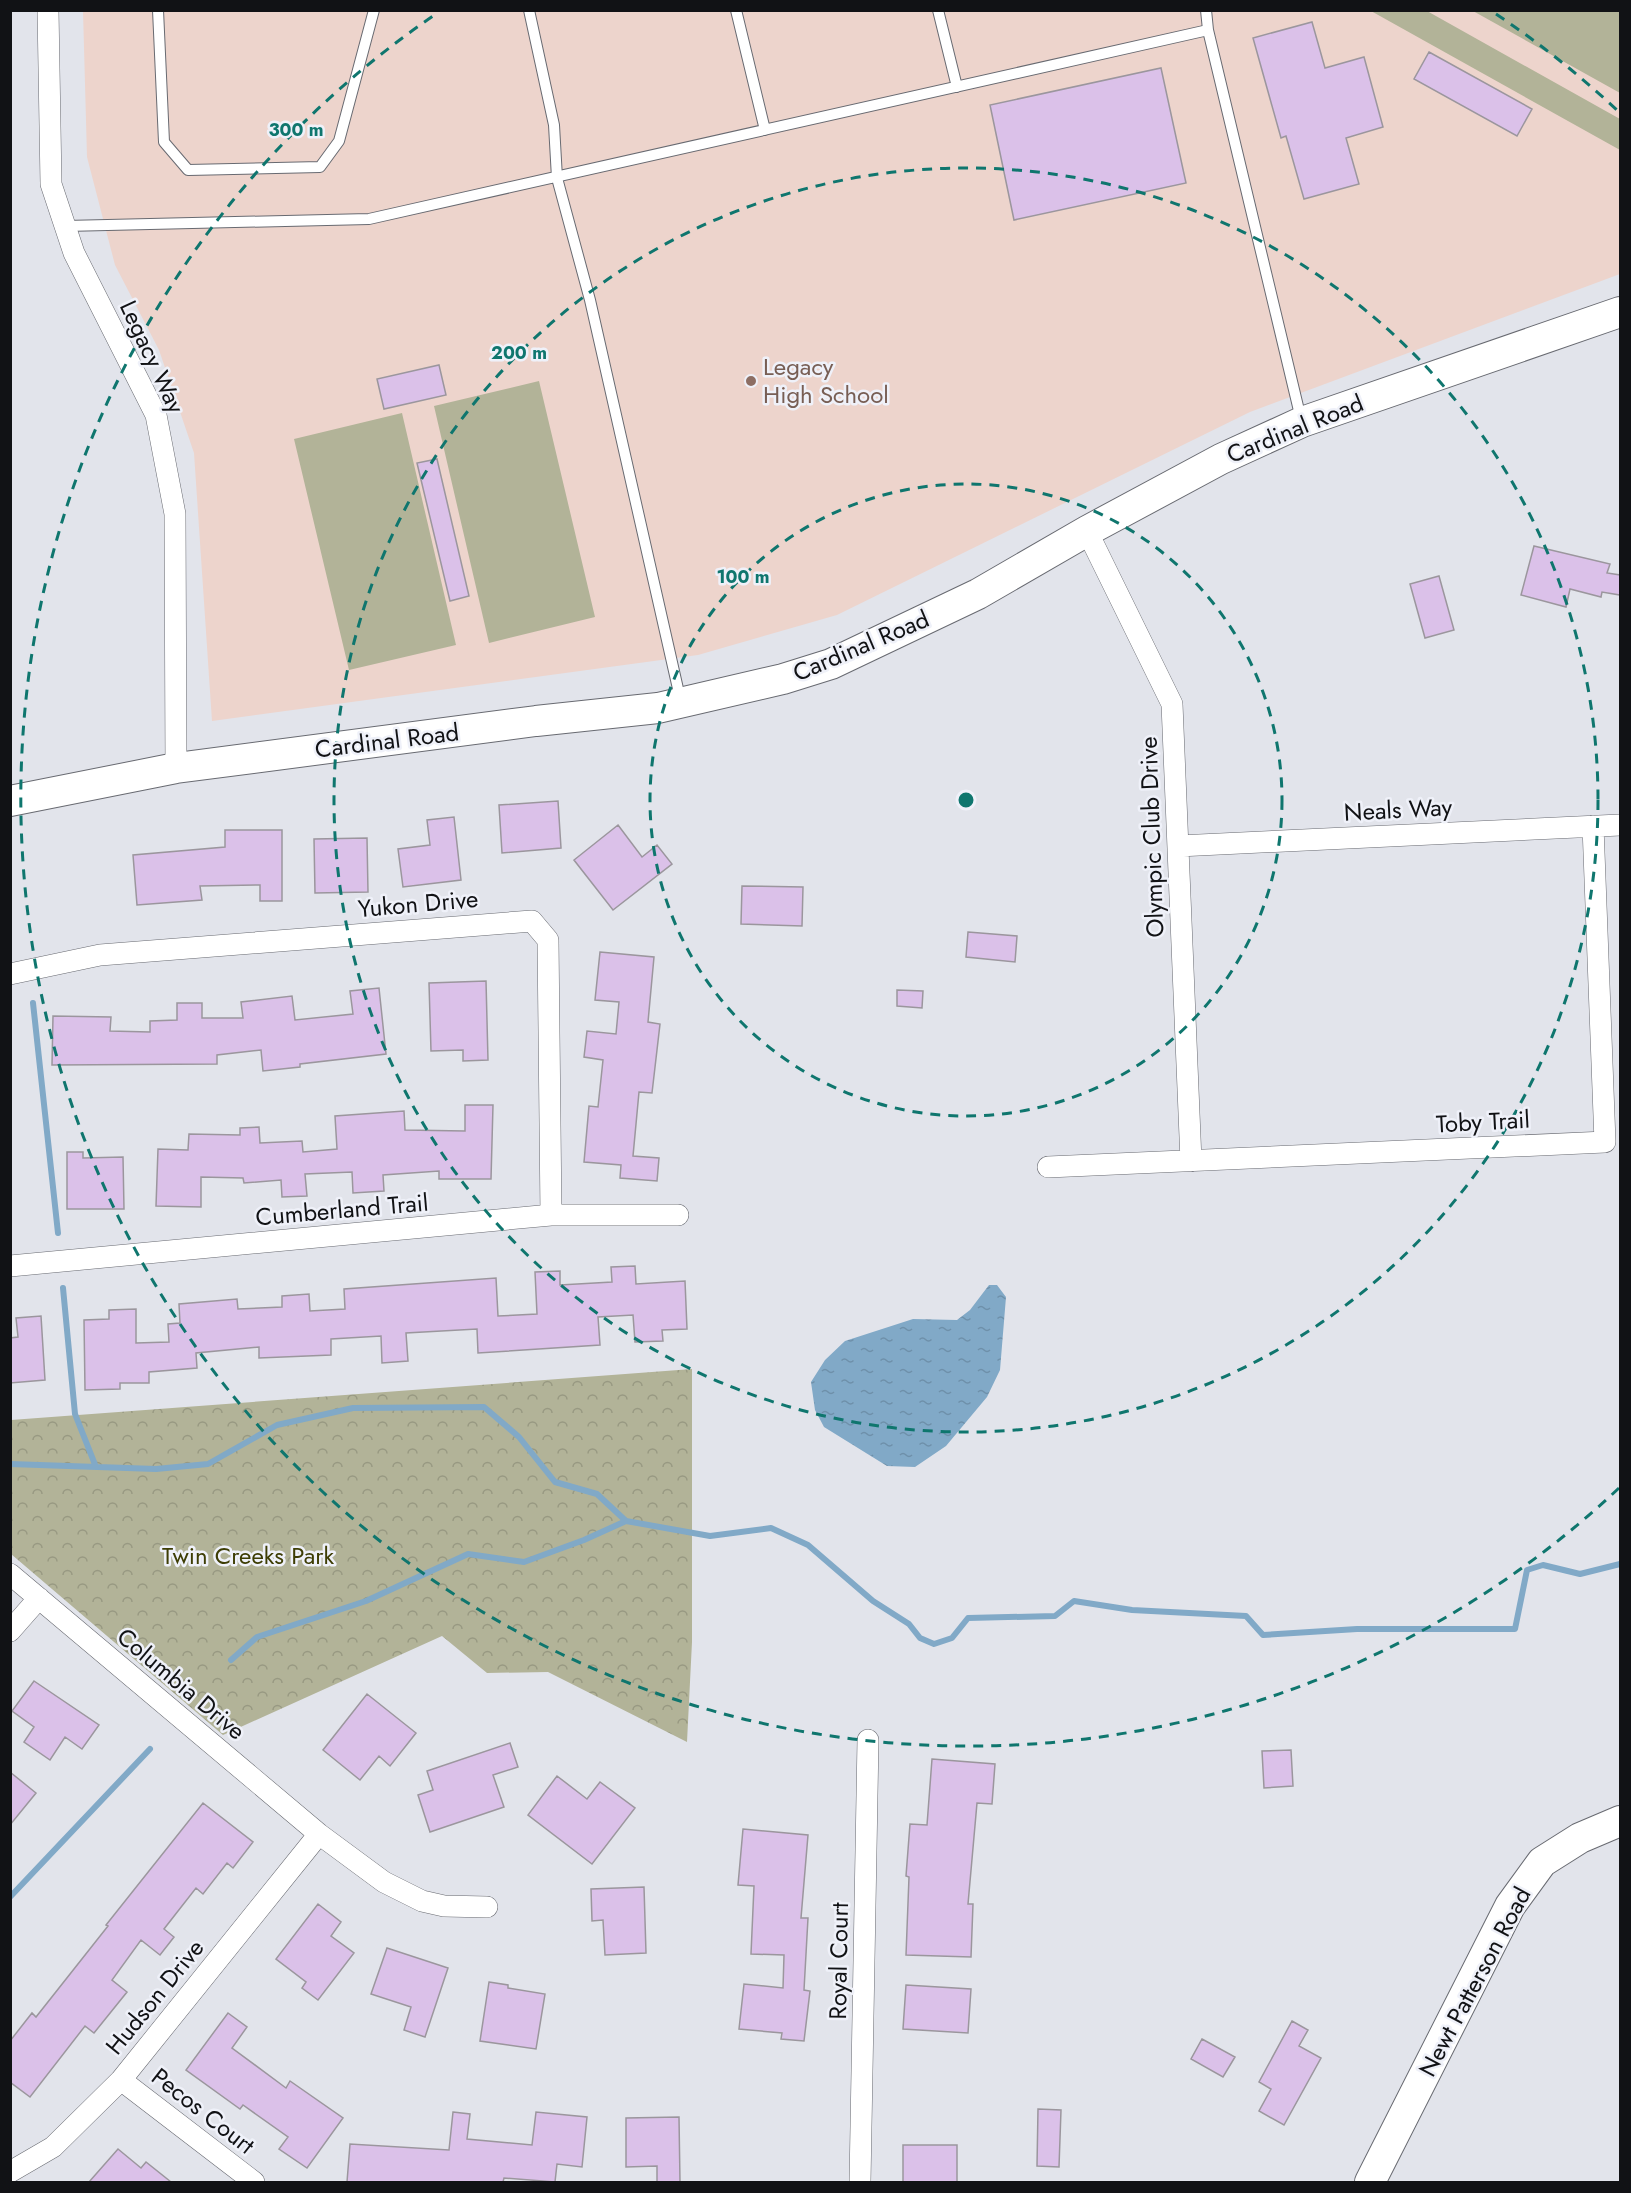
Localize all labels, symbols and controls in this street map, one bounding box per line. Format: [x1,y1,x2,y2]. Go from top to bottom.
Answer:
text: 300 m [268,117,324,143]
street label: Legacy Way [111,295,194,419]
text: 200 m [491,340,547,366]
place label: Legacy High School [763,349,889,412]
marker: Legacy High School [744,374,758,388]
street label: Cardinal Road [1221,385,1368,472]
text: 100 m [716,564,770,590]
street label: Cardinal Road [787,601,934,690]
street label: Cardinal Road [313,714,461,767]
street label: Olympic Club Drive [1131,736,1172,938]
street label: Neals Way [1343,789,1453,830]
centre of rings [956,790,976,810]
street label: Yukon Drive [356,881,480,926]
street label: Toby Trail [1435,1102,1531,1141]
street label: Cumberland Trail [254,1185,430,1234]
park label: Twin Creeks Park [162,1538,334,1573]
street label: Columbia Drive [109,1619,253,1748]
street label: Newt Patterson Road [1410,1881,1539,2083]
street label: Royal Court [820,1902,857,2020]
street label: Hudson Drive [97,1932,212,2062]
street label: Pecos Court [144,2059,262,2162]

